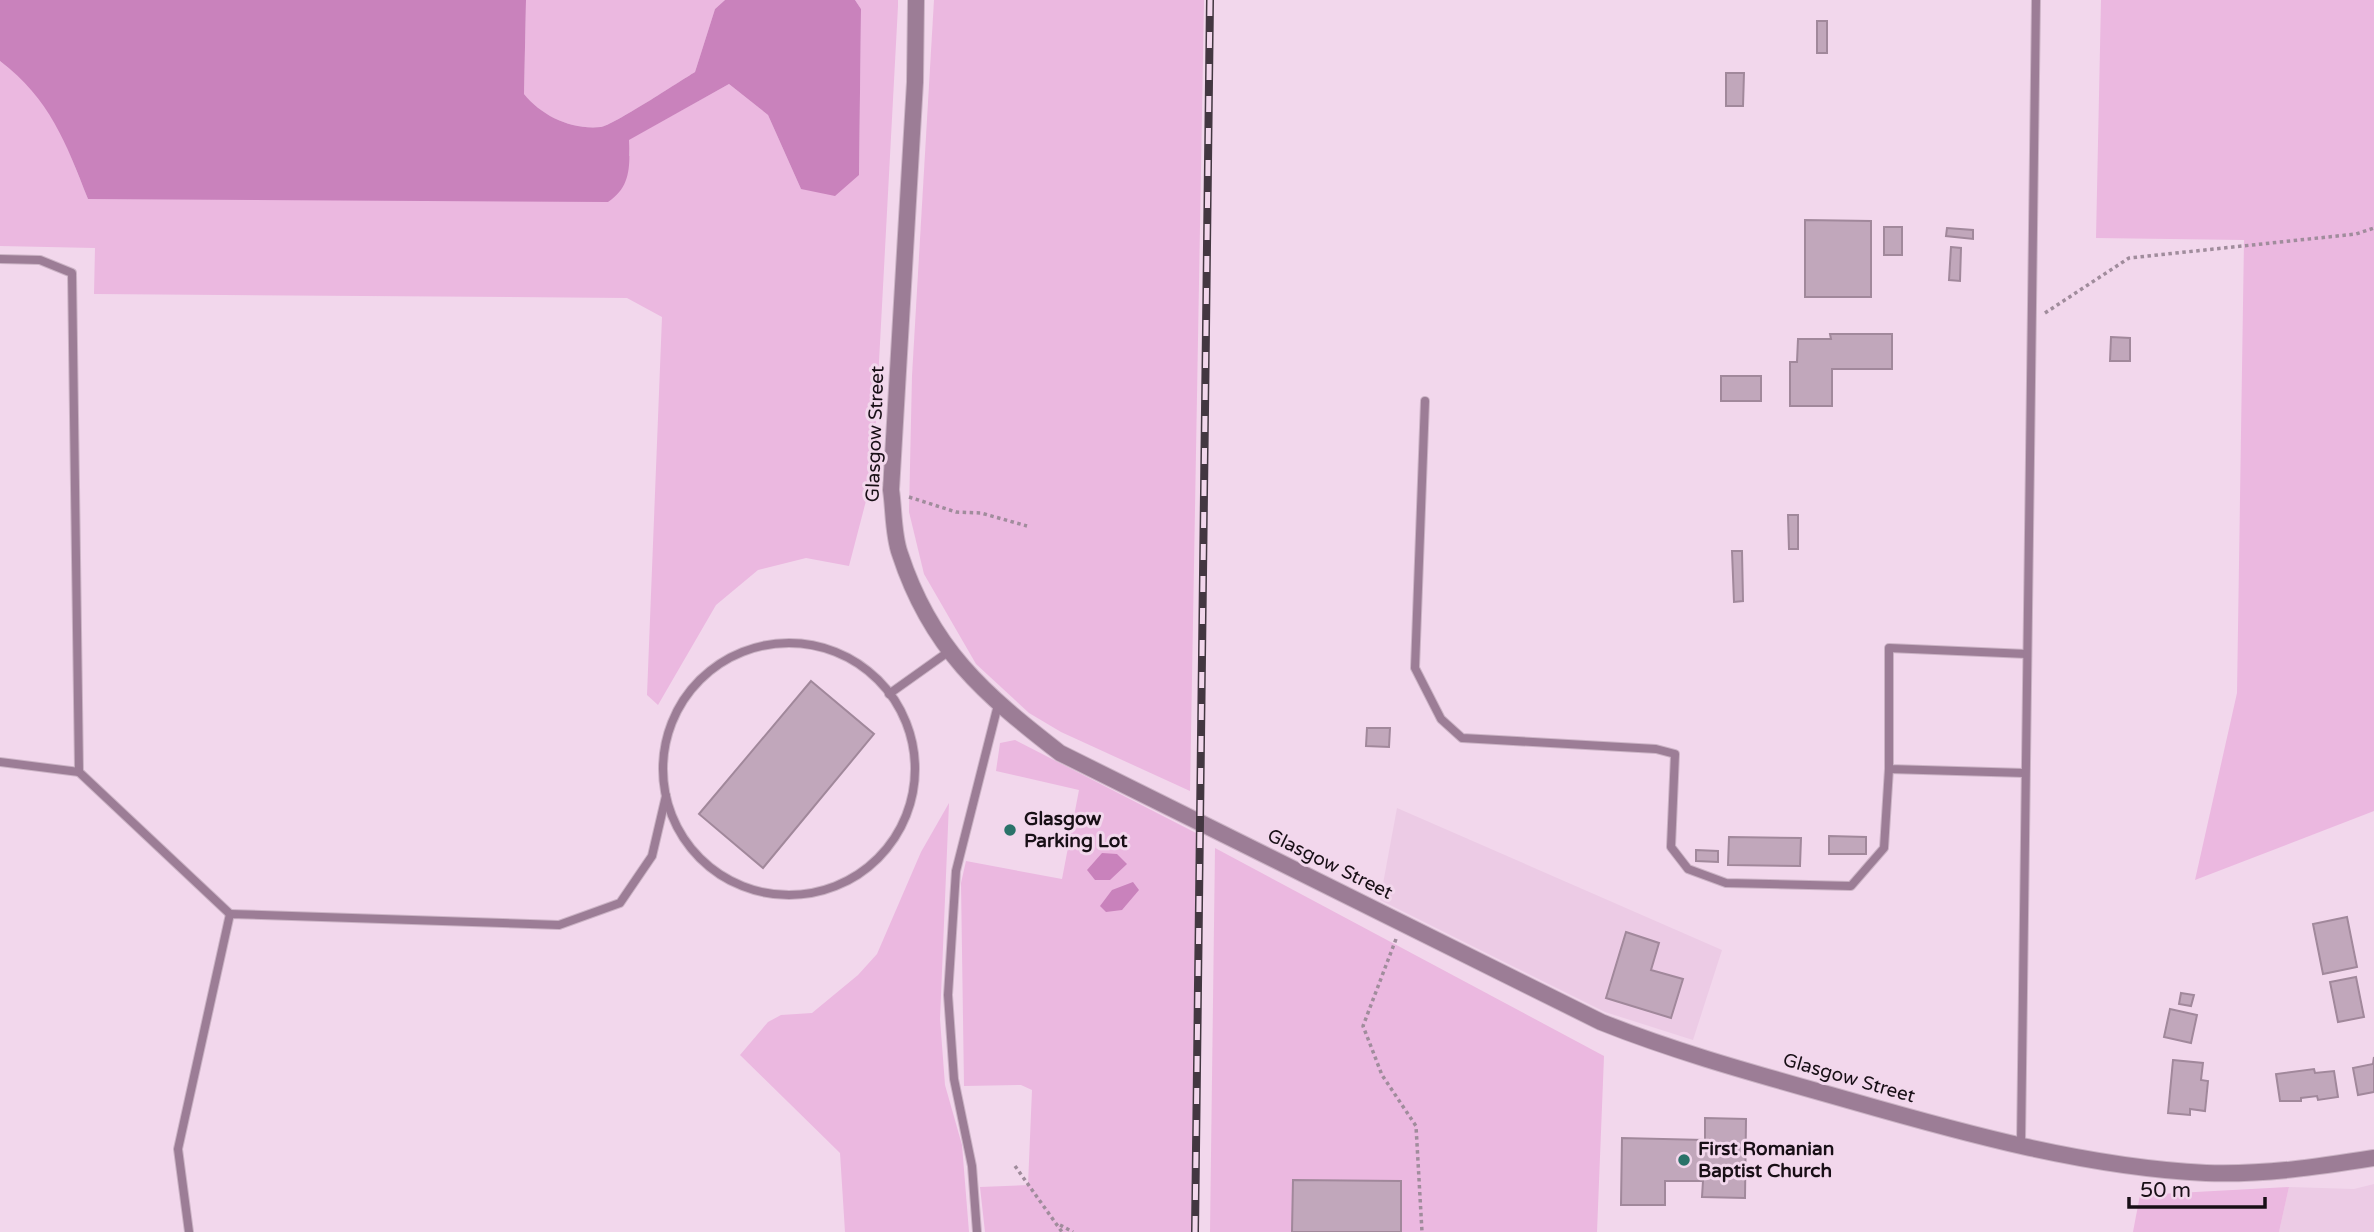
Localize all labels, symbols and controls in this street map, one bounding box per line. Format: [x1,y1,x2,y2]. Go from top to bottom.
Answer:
street label: Glasgow Street [862,365,888,503]
place label: Glasgow Parking Lot [1024,808,1128,853]
marker: Glasgow Parking Lot [1002,822,1018,838]
street label: Glasgow Street [1264,824,1396,904]
street label: Glasgow Street [1780,1049,1918,1107]
place label: First Romanian Baptist Church [1698,1138,1834,1183]
marker: First Romanian Baptist Church [1676,1152,1692,1168]
scale bar [2129,1166,2266,1210]
text: 50 m [2140,1178,2191,1203]

